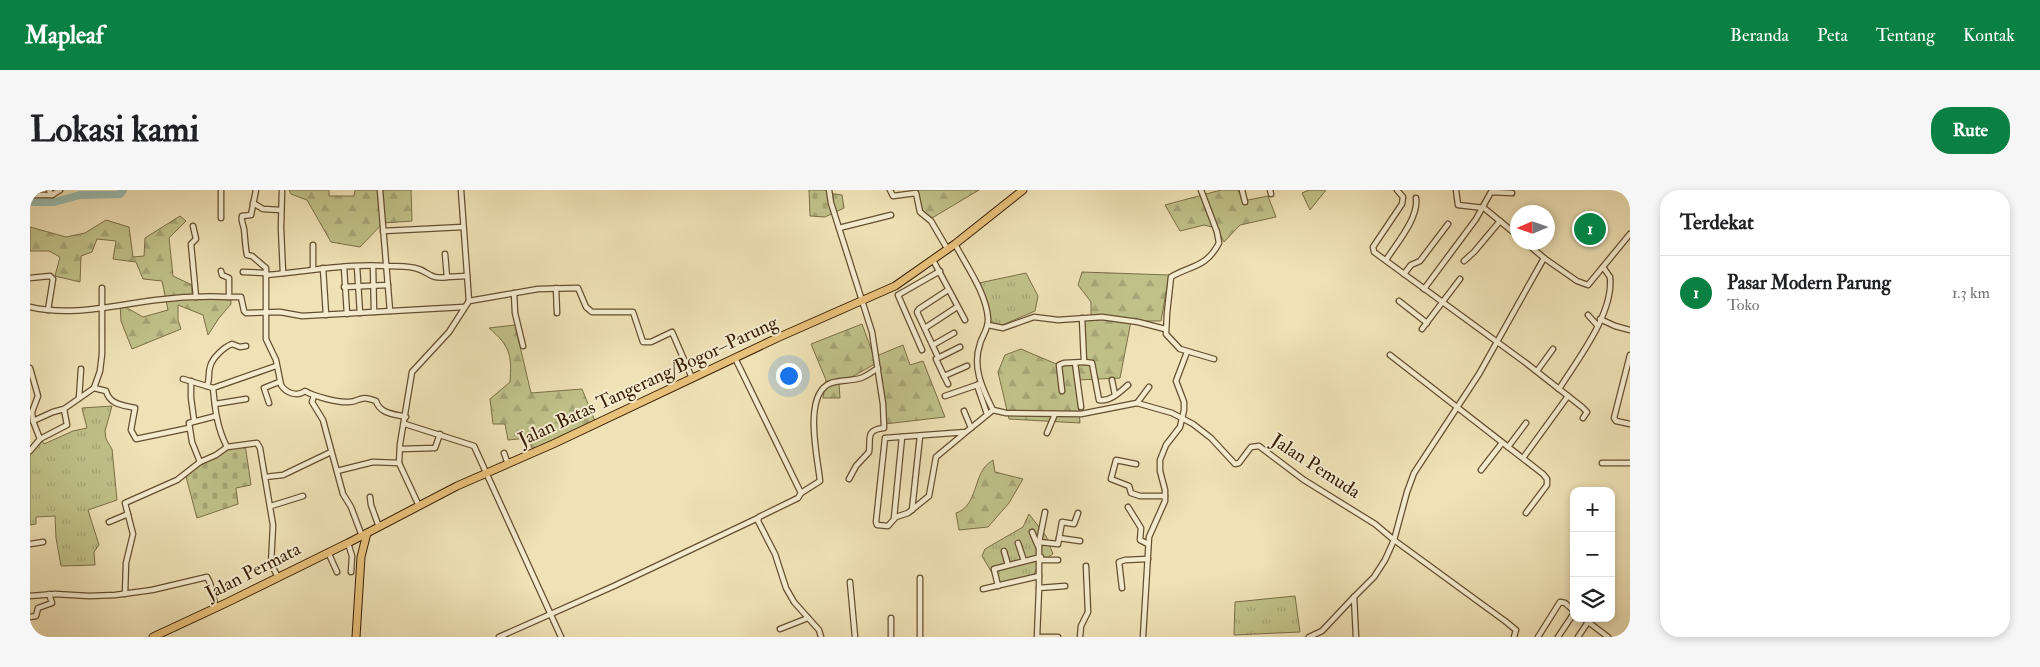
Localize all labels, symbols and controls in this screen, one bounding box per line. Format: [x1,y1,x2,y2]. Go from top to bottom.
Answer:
text: Mapleaf [25,20,104,51]
text: Beranda [1730,24,1789,47]
text: Peta [1817,24,1848,47]
text: Tentang [1876,24,1935,47]
text: Kontak [1963,24,2015,47]
button: Rute [1931,107,2010,154]
text: Lokasi kami [30,108,199,152]
north arrow [1510,205,1555,250]
text: Terdekat [1680,209,1754,236]
pin: 1 [1574,210,1606,248]
text: Pasar Modern Parung [1727,271,1891,295]
text: 1 [1693,283,1699,303]
text: 1.3 km [1952,283,1990,303]
text: Toko [1727,295,1760,315]
street label: Jalan Batas Tangerang/Bogor–Parung [514,310,782,452]
your location [776,363,802,389]
street label: Jalan Pemuda [1266,428,1365,504]
map controls [1570,487,1615,622]
button: + [1570,487,1615,532]
button: − [1570,532,1615,577]
street label: Jalan Permata [200,537,305,606]
button: layers [1570,577,1615,622]

